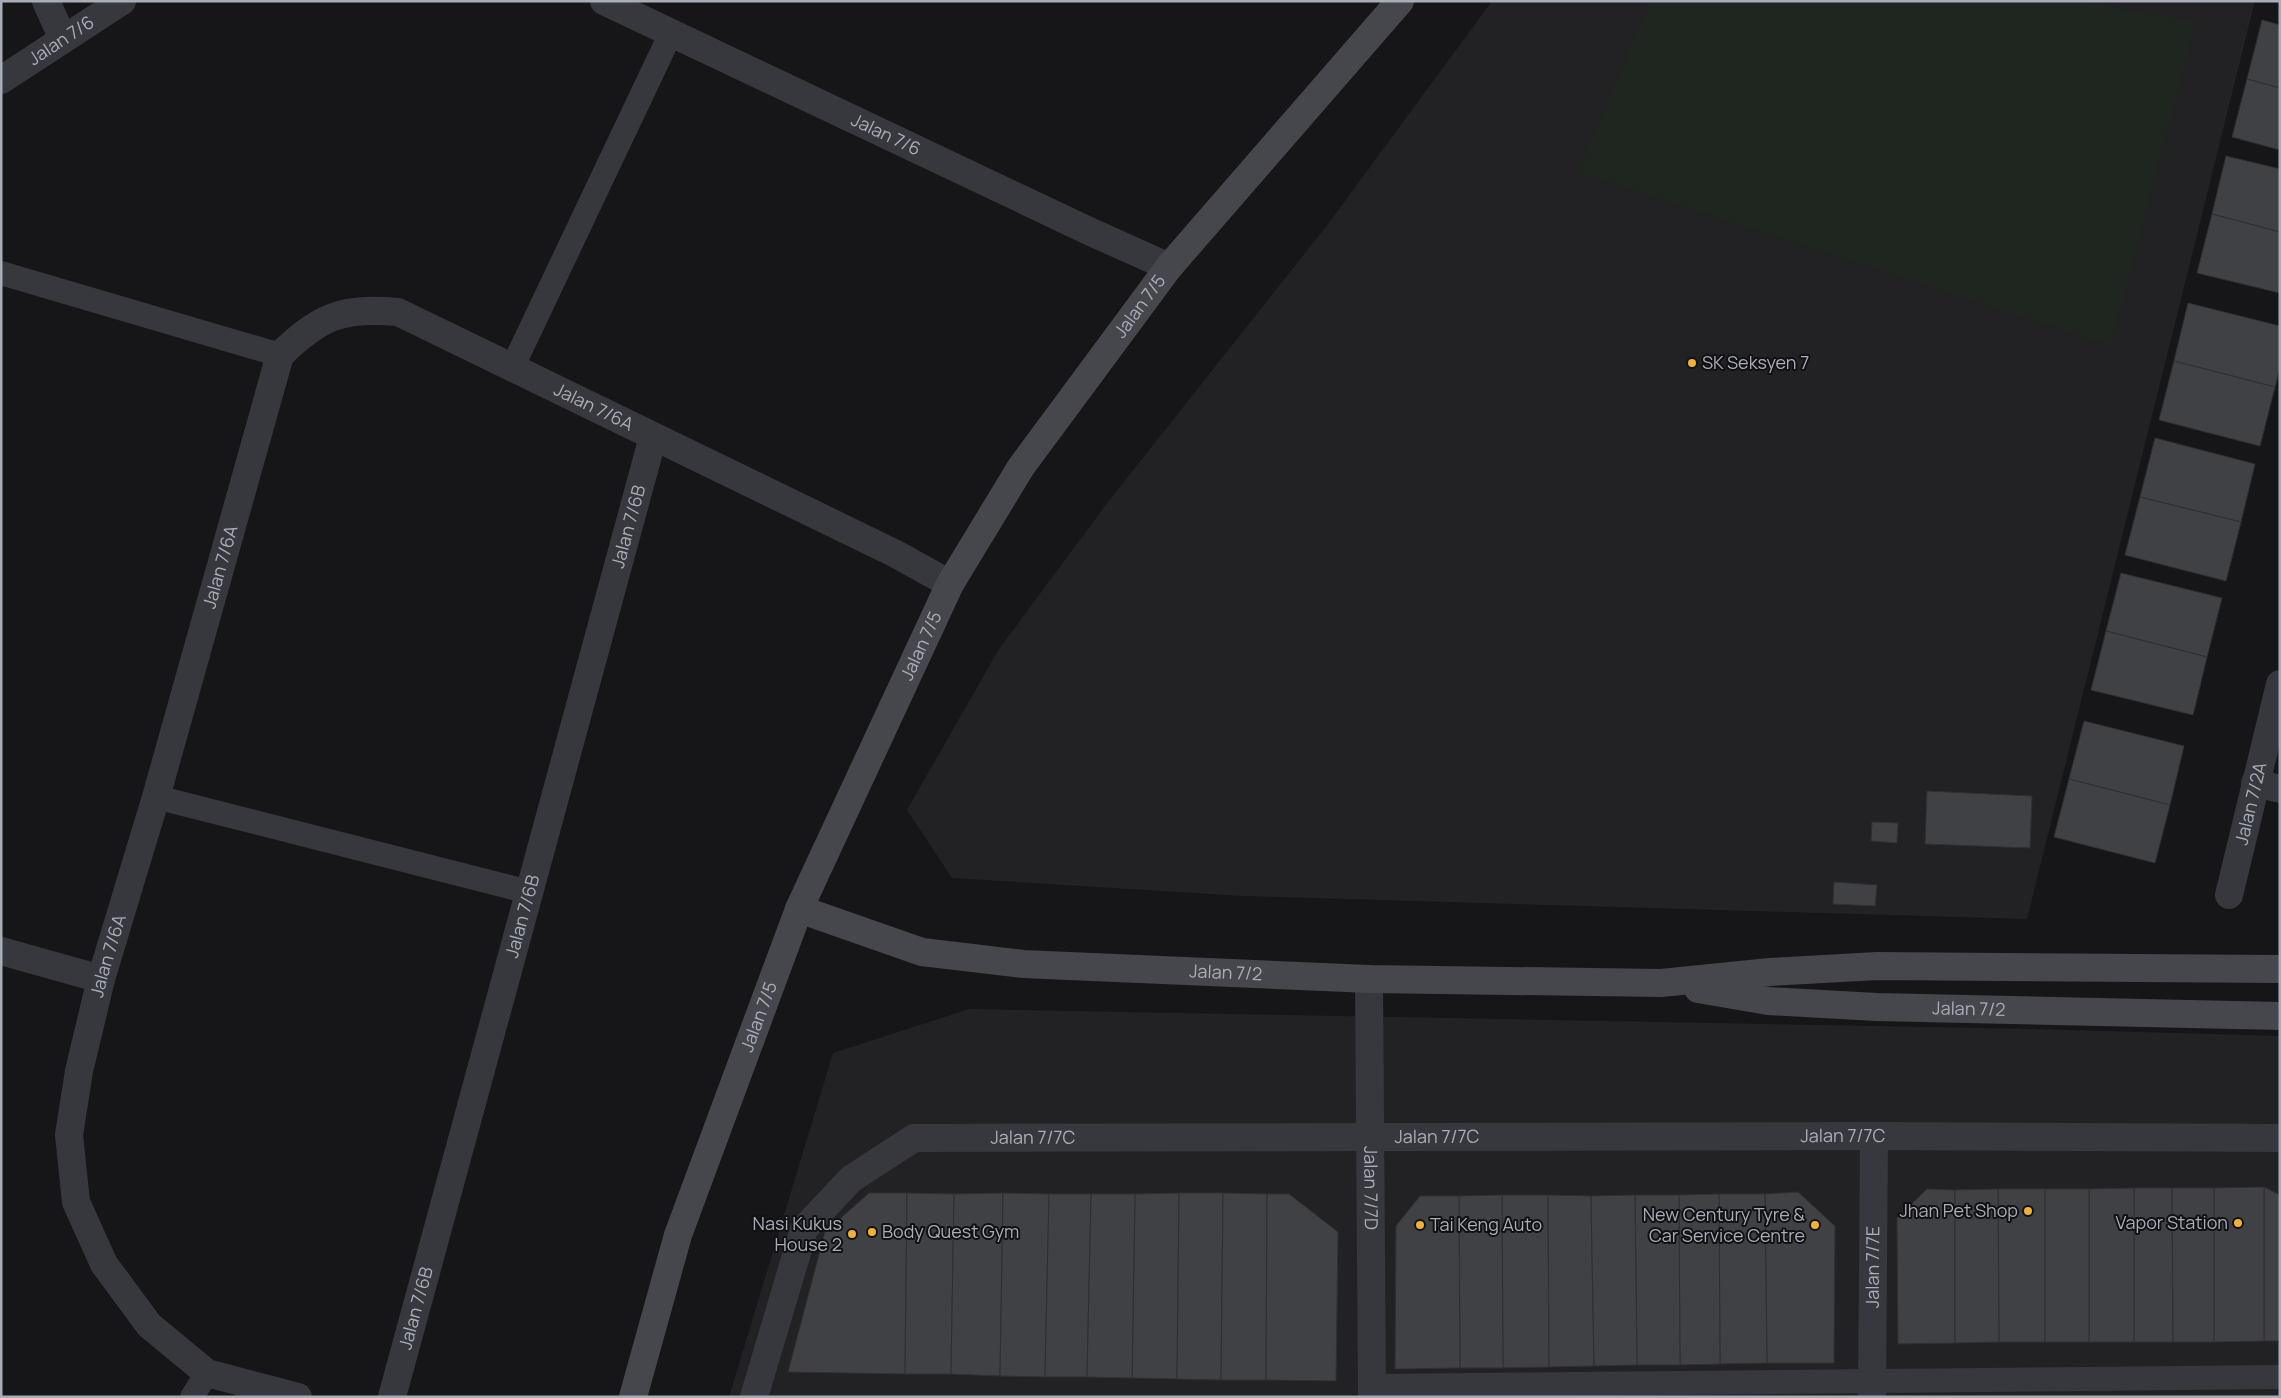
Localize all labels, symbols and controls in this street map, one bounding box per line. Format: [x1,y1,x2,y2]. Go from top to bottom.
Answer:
street label: Jalan 7/6 [23,10,98,70]
street label: Jalan 7/6 [848,107,925,161]
street label: Jalan 7/5 [1108,269,1171,342]
place label: SK Seksyen 7 [1702,350,1809,374]
marker: SK Seksyen 7 [1686,357,1698,369]
street label: Jalan 7/6A [550,377,638,436]
street label: Jalan 7/6B [605,482,650,571]
street label: Jalan 7/6A [196,522,243,611]
street label: Jalan 7/5 [894,607,947,684]
street label: Jalan 7/2A [2229,759,2272,847]
street label: Jalan 7/6B [499,872,544,960]
street label: Jalan 7/6A [84,911,131,1000]
street label: Jalan 7/2 [1189,958,1263,985]
street label: Jalan 7/5 [734,978,782,1055]
street label: Jalan 7/2 [1932,995,2006,1021]
street label: Jalan 7/7C [1800,1123,1886,1147]
street label: Jalan 7/7C [1394,1124,1479,1148]
street label: Jalan 7/7C [990,1125,1075,1149]
street label: Jalan 7/7D [1359,1146,1384,1230]
place label: Jhan Pet Shop [1899,1198,2018,1222]
place label: New Century Tyre & Car Service Centre [1643,1202,1805,1247]
marker: Jhan Pet Shop [2022,1205,2034,1217]
place label: Vapor Station [2115,1210,2228,1234]
place label: Nasi Kukus House 2 [753,1211,842,1256]
place label: Tai Keng Auto [1430,1212,1542,1236]
marker: Vapor Station [2232,1217,2244,1229]
place label: Body Quest Gym [882,1219,1019,1243]
marker: Tai Keng Auto [1414,1219,1426,1231]
marker: New Century Tyre & Car Service Centre [1809,1219,1821,1231]
marker: Body Quest Gym [866,1226,878,1238]
street label: Jalan 7/7E [1860,1226,1884,1308]
marker: Nasi Kukus House 2 [846,1228,858,1240]
street label: Jalan 7/6B [392,1264,438,1352]

